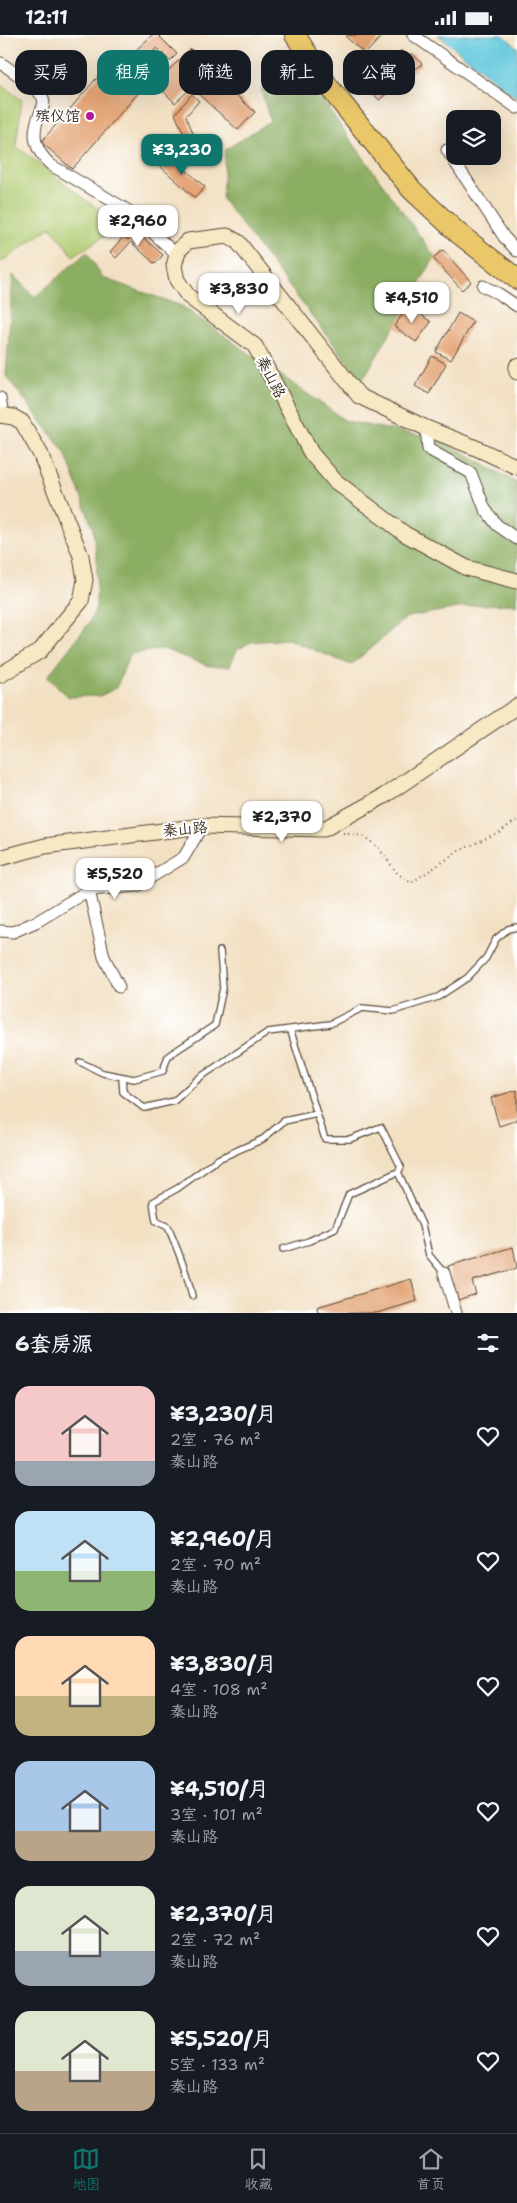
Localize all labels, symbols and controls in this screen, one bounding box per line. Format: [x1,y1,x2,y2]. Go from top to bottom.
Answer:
text: 12:11 [25,5,68,30]
chip: 买房 [15,50,87,95]
chip: 租房 [97,50,169,95]
chip: 筛选 [179,50,251,95]
chip: 新上 [261,50,333,95]
chip: 公寓 [343,50,415,95]
place label: 殡仪馆 [35,106,80,126]
marker: 殡仪馆 [84,110,96,122]
map controls [446,110,501,165]
button: layers [446,110,501,165]
pin: ¥3,230 [141,133,223,176]
text: ¥3,230 [152,139,212,160]
pin: ¥2,960 [97,205,179,247]
text: ¥2,960 [109,210,167,231]
pin: ¥3,830 [198,273,280,315]
text: ¥3,830 [209,278,269,299]
pin: ¥4,510 [371,281,453,324]
text: ¥4,510 [385,287,439,308]
street label: 秦山路 [252,352,290,402]
pin: ¥2,370 [241,801,323,843]
text: ¥2,370 [252,806,312,827]
street label: 秦山路 [162,817,208,841]
pin: ¥5,520 [74,857,156,900]
text: ¥5,520 [87,863,143,884]
icon: filters [474,1329,502,1357]
text: 6套房源 [15,1330,93,1358]
text: ¥3,230/月 [170,1400,277,1428]
icon: home [55,1406,115,1466]
icon: heart [474,1422,502,1450]
text: 2室 · 76 m² [170,1429,261,1450]
text: 秦山路 [170,1451,218,1472]
text: ¥2,960/月 [170,1525,275,1553]
icon: home [55,1531,115,1591]
icon: heart [474,1547,502,1575]
text: 2室 · 70 m² [170,1554,261,1575]
text: 秦山路 [170,1576,218,1597]
text: ¥3,830/月 [170,1650,277,1678]
icon: home [55,1656,115,1716]
icon: heart [474,1672,502,1700]
text: 4室 · 108 m² [170,1679,268,1700]
text: 秦山路 [170,1701,218,1722]
text: ¥4,510/月 [170,1775,269,1803]
icon: home [55,1781,115,1841]
icon: heart [474,1797,502,1825]
text: 3室 · 101 m² [170,1804,263,1825]
text: 秦山路 [170,1826,218,1847]
text: ¥2,370/月 [170,1900,277,1928]
icon: home [55,1906,115,1966]
icon: heart [474,1922,502,1950]
text: 2室 · 72 m² [170,1929,260,1950]
text: 秦山路 [170,1951,218,1972]
text: ¥5,520/月 [170,2025,273,2053]
icon: home [55,2031,115,2091]
icon: heart [474,2047,502,2075]
text: 5室 · 133 m² [170,2054,265,2075]
text: 秦山路 [170,2076,218,2097]
tab: 地图 [72,2145,100,2193]
tab: 收藏 [244,2145,272,2193]
tab: 首页 [417,2145,445,2193]

